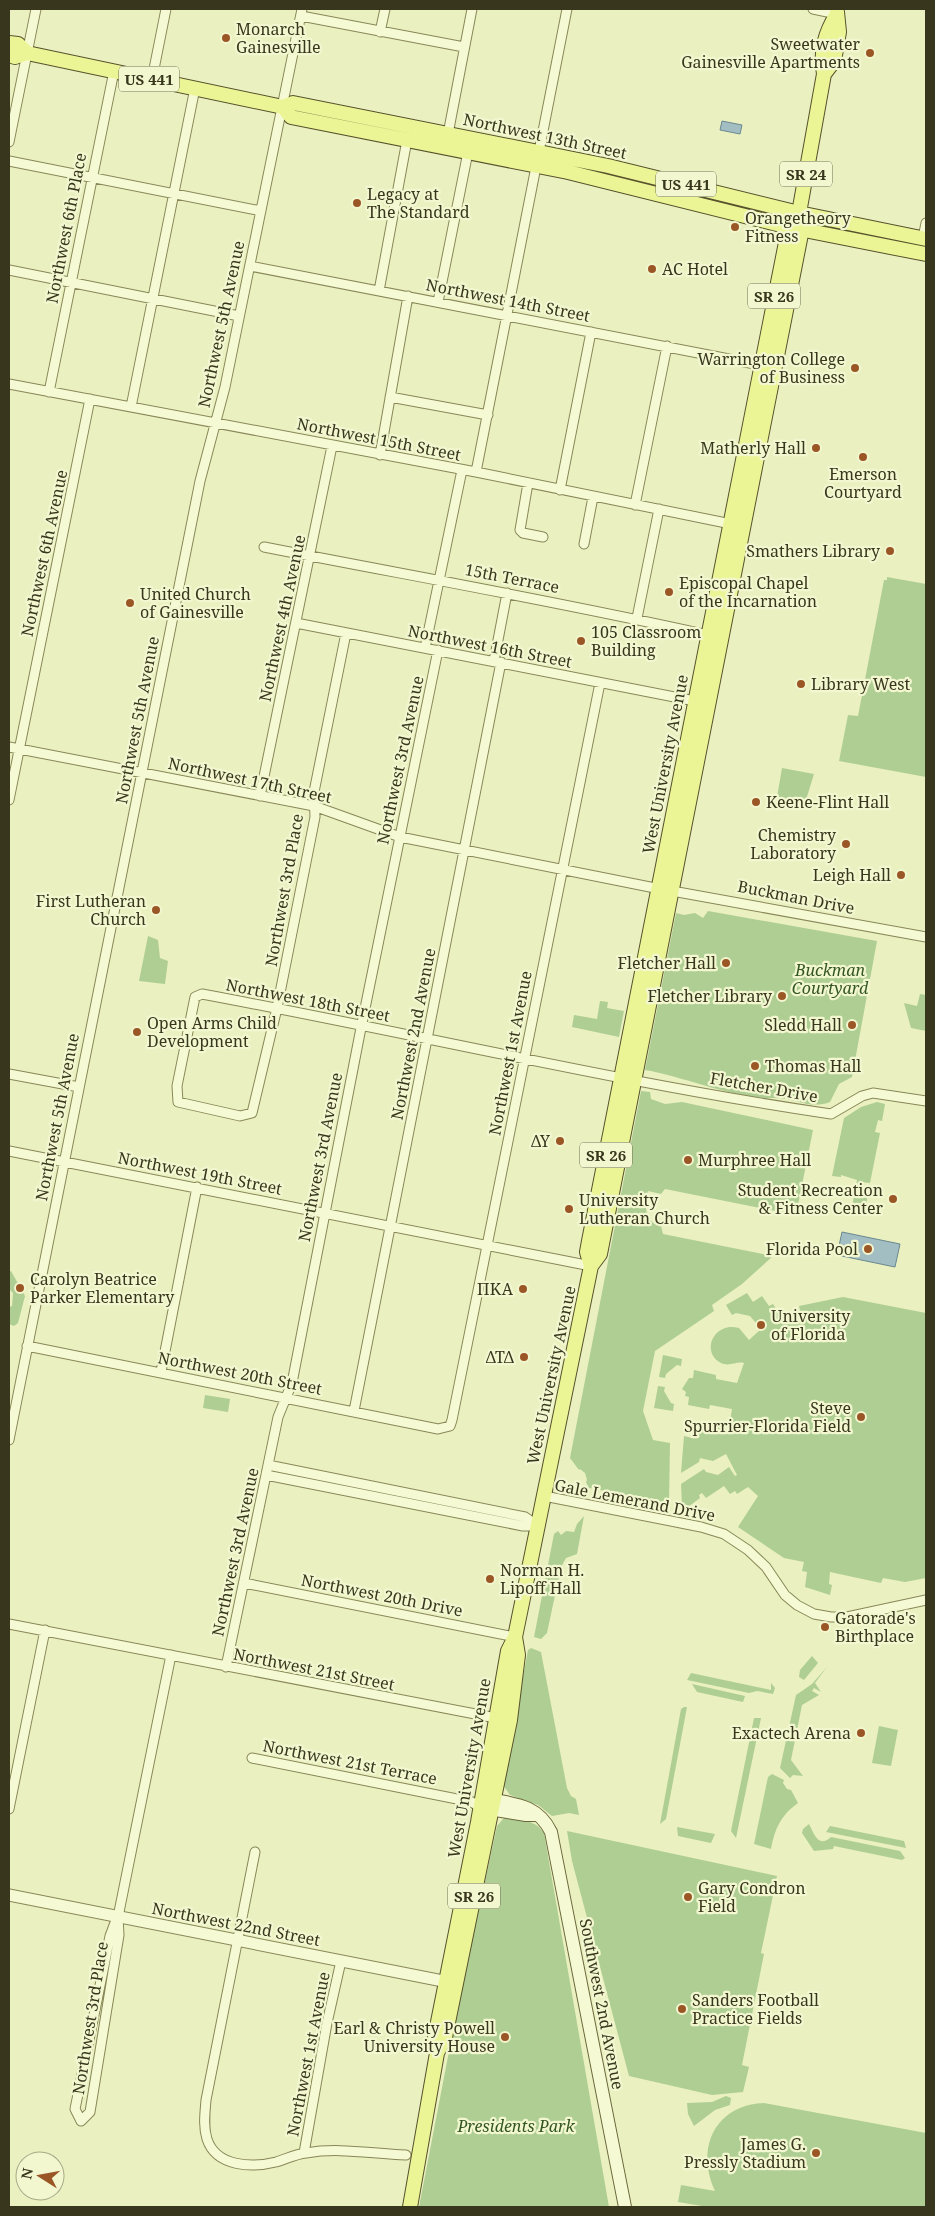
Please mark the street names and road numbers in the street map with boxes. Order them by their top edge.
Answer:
road number: US 441 [119,66,179,92]
street label: Northwest 13th Street [461,108,629,164]
street label: Northwest 6th Place [41,151,91,305]
road number: SR 24 [780,162,832,186]
road number: US 441 [656,172,716,196]
street label: Northwest 5th Avenue [193,238,249,410]
street label: Northwest 14th Street [424,273,592,327]
road number: SR 26 [748,284,800,308]
street label: Northwest 15th Street [295,412,463,466]
street label: Northwest 6th Avenue [16,467,72,639]
street label: Northwest 4th Avenue [254,532,310,704]
street label: 15th Terrace [463,558,561,598]
street label: Northwest 16th Street [406,619,574,673]
street label: Northwest 5th Avenue [110,634,164,806]
street label: West University Avenue [637,673,693,855]
street label: Northwest 3rd Avenue [371,674,429,846]
street label: Northwest 17th Street [166,752,334,808]
street label: Northwest 3rd Place [260,812,308,968]
street label: Buckman Drive [736,875,856,919]
street label: Northwest 2nd Avenue [386,946,440,1122]
street label: Northwest 1st Avenue [483,969,537,1137]
street label: Northwest 18th Street [224,973,392,1027]
street label: Northwest 5th Avenue [30,1031,84,1203]
street label: Fletcher Drive [708,1067,820,1107]
street label: Northwest 3rd Avenue [293,1071,347,1243]
road number: SR 26 [580,1142,632,1168]
street label: Northwest 19th Street [116,1146,284,1200]
street label: West University Avenue [521,1284,581,1466]
street label: Northwest 20th Street [156,1346,324,1400]
street label: Northwest 3rd Avenue [206,1466,264,1638]
street label: Gale Lemerand Drive [553,1474,717,1526]
street label: Northwest 20th Drive [299,1569,465,1621]
street label: Northwest 21st Street [232,1643,397,1695]
street label: West University Avenue [442,1676,496,1860]
street label: Northwest 21st Terrace [261,1734,439,1790]
road number: SR 26 [448,1884,500,1908]
street label: Northwest 22nd Street [150,1897,322,1951]
street label: Southwest 2nd Avenue [575,1917,629,2091]
street label: Northwest 3rd Place [67,1940,113,2096]
street label: Northwest 1st Avenue [281,1970,335,2138]

